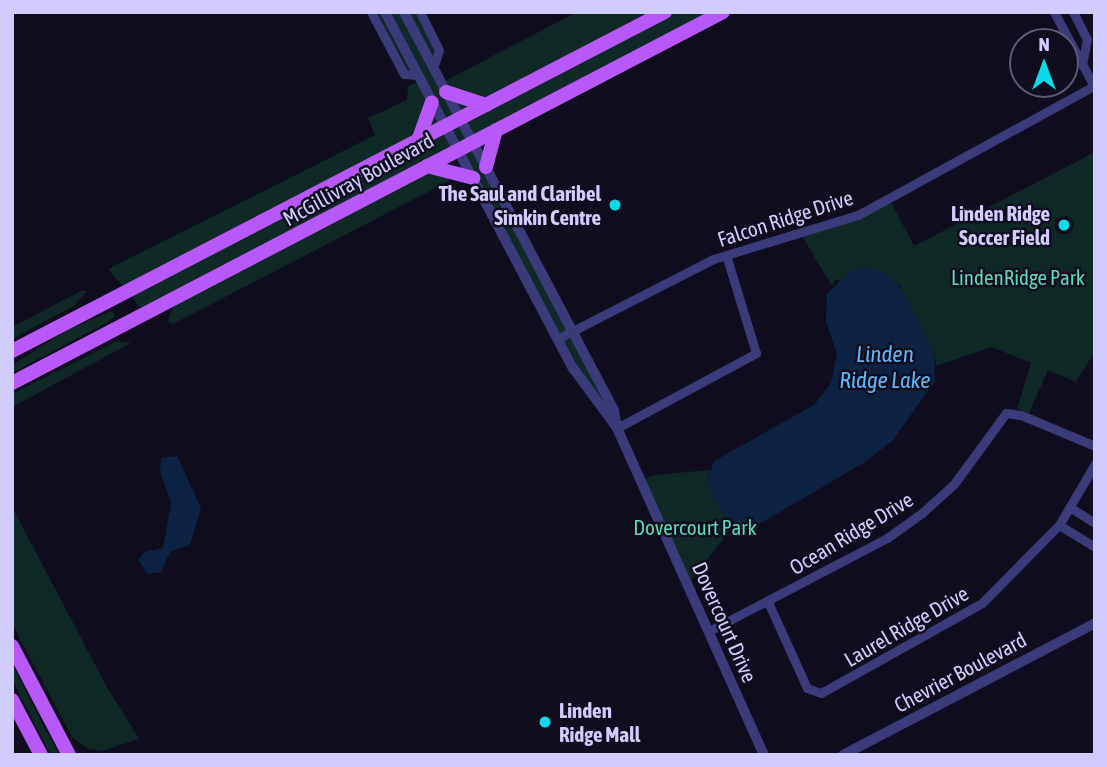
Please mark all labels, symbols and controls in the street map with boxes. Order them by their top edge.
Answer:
north arrow [1009,28,1079,98]
text: N [1038,33,1050,55]
street label: McGillivray Boulevard [278,127,438,231]
place label: The Saul and Claribel Simkin Centre [439,180,601,230]
street label: Falcon Ridge Drive [714,184,856,252]
marker: The Saul and Claribel Simkin Centre [607,197,623,213]
place label: Linden Ridge Soccer Field [951,200,1050,250]
marker: Linden Ridge Soccer Field [1056,217,1072,233]
park label: LindenRidge Park [951,264,1085,290]
water label: Linden Ridge Lake [839,340,931,394]
street label: Ocean Ridge Drive [785,486,917,580]
park label: Dovercourt Park [633,514,757,540]
street label: Dovercourt Drive [687,558,763,686]
street label: Laurel Ridge Drive [839,580,973,672]
street label: Chevrier Boulevard [890,627,1030,717]
place label: Linden Ridge Mall [559,697,640,747]
marker: Linden Ridge Mall [537,714,553,730]

